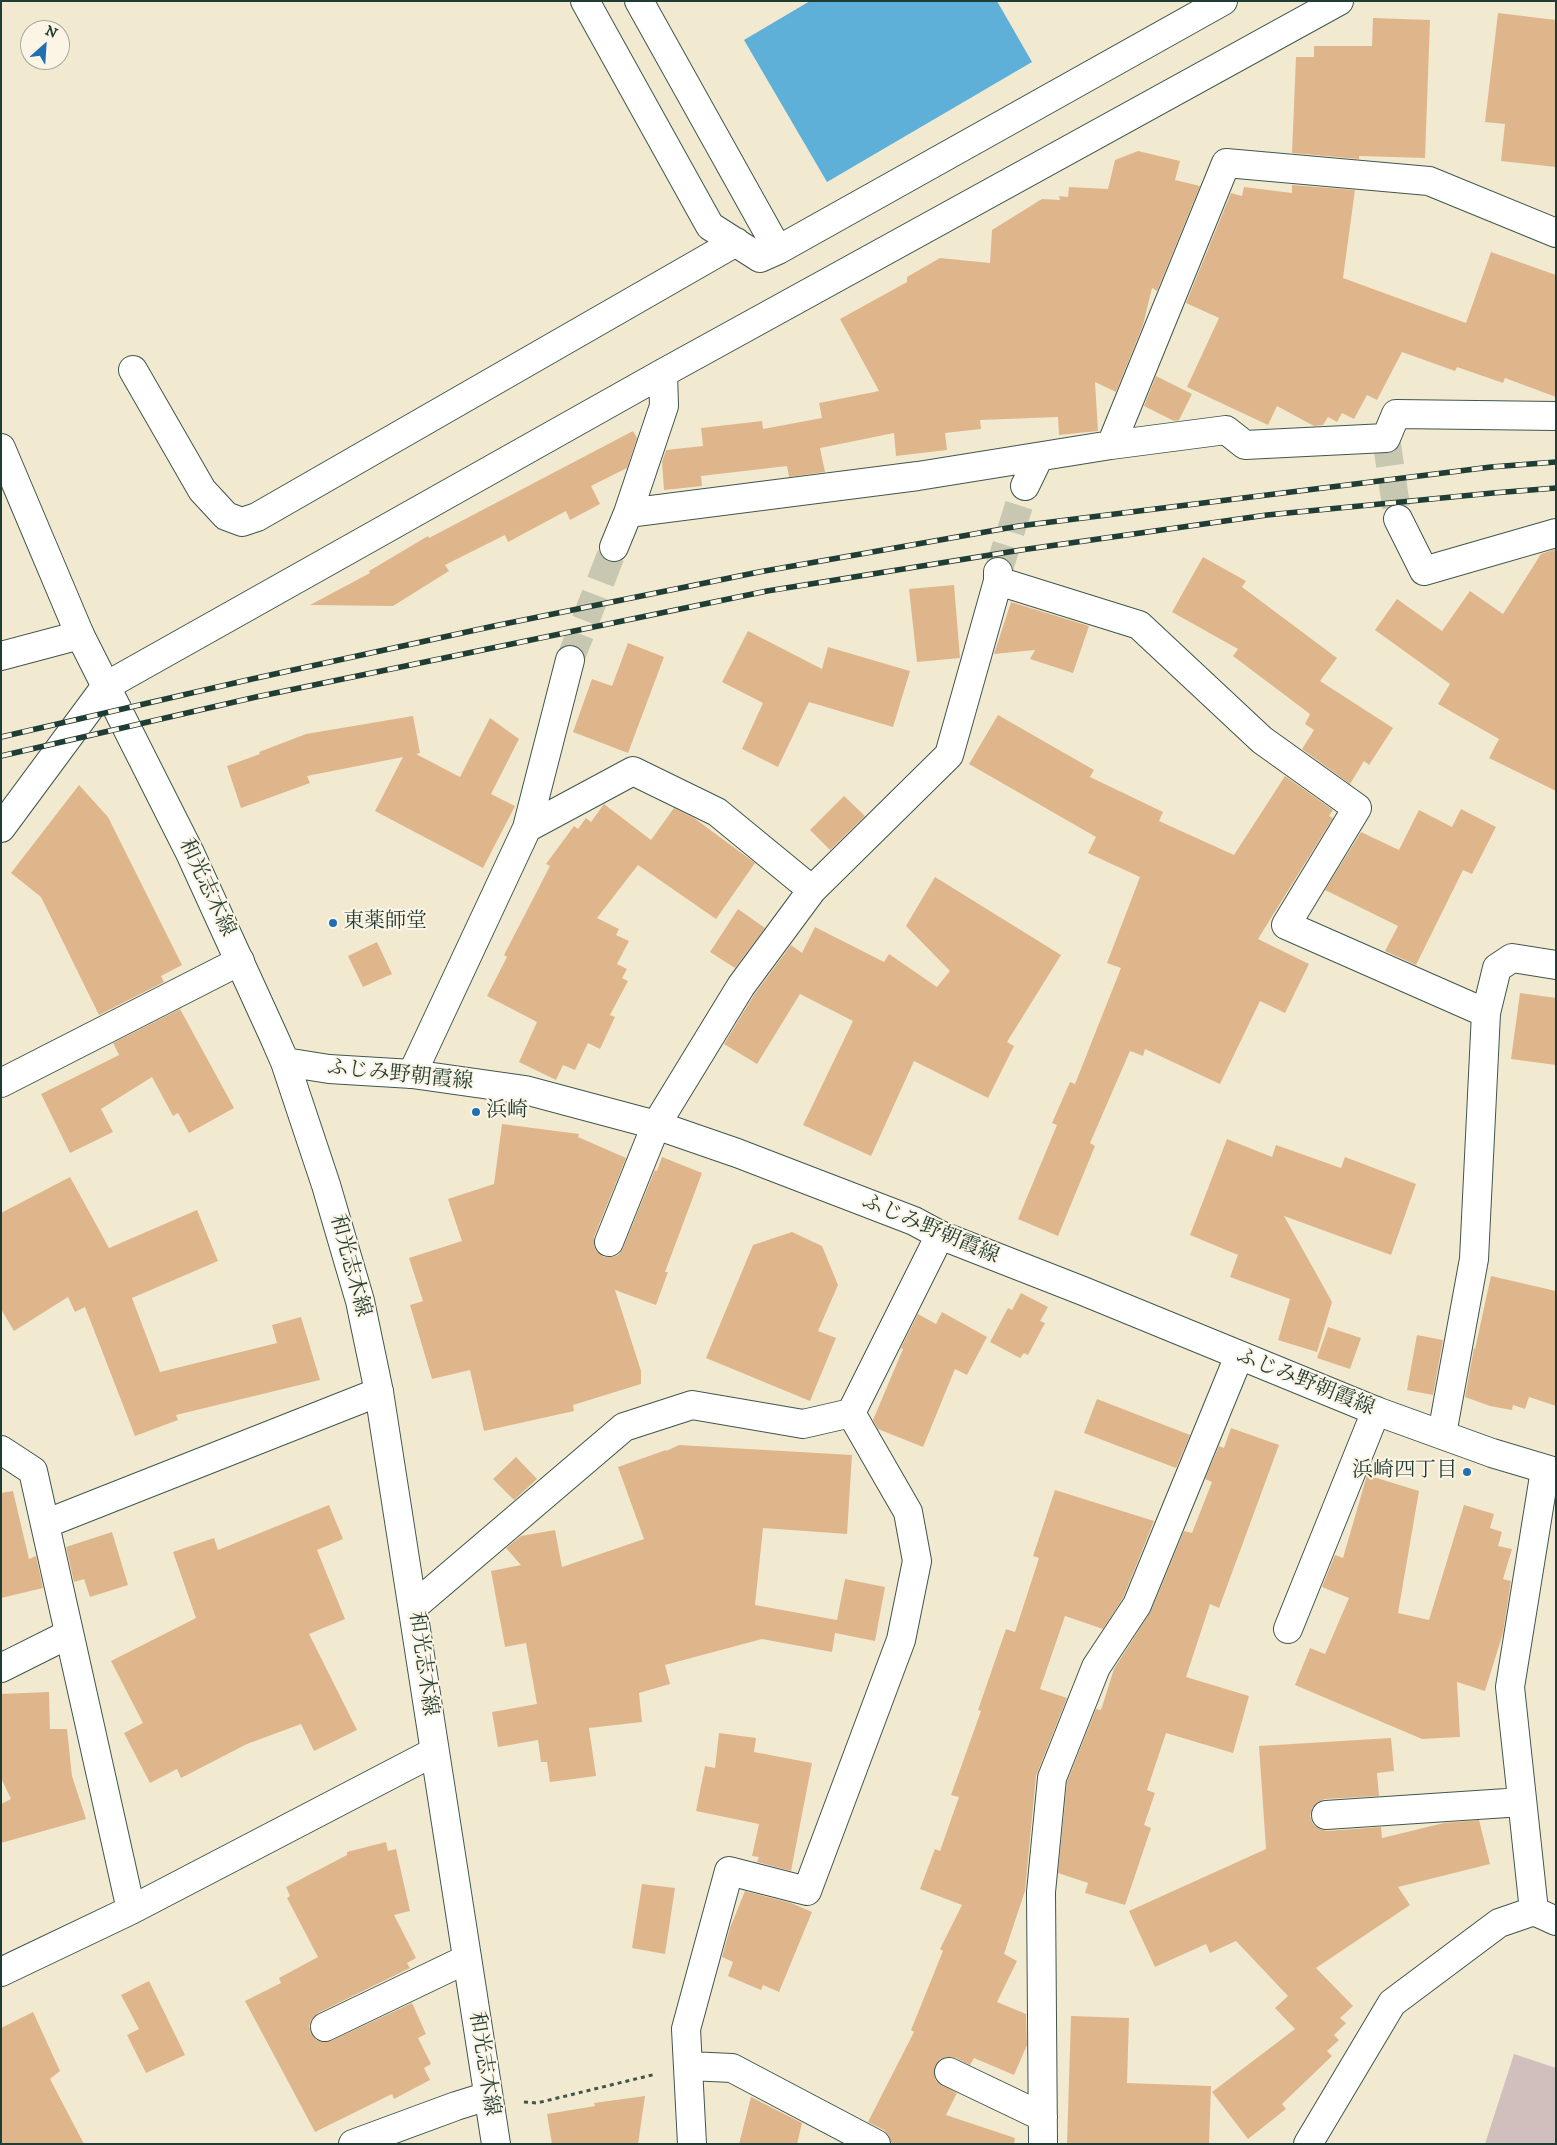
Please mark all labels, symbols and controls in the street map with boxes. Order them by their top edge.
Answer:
north arrow [20,20,70,70]
text: N [42,22,60,43]
street label: 和光志木線 [172,835,240,941]
place label: 東薬師堂 [343,910,427,936]
marker: 東薬師堂 [327,917,339,929]
street label: ふじみ野朝霞線 [326,1056,474,1096]
place label: 浜崎 [486,1099,528,1125]
marker: 浜崎 [470,1106,482,1118]
street label: ふじみ野朝霞線 [857,1190,1003,1270]
street label: 和光志木線 [323,1212,375,1320]
street label: ふじみ野朝霞線 [1232,1344,1378,1422]
place label: 浜崎四丁目 [1352,1459,1457,1485]
marker: 浜崎四丁目 [1461,1466,1473,1478]
street label: 和光志木線 [402,1610,442,1718]
street label: 和光志木線 [462,2010,504,2118]

